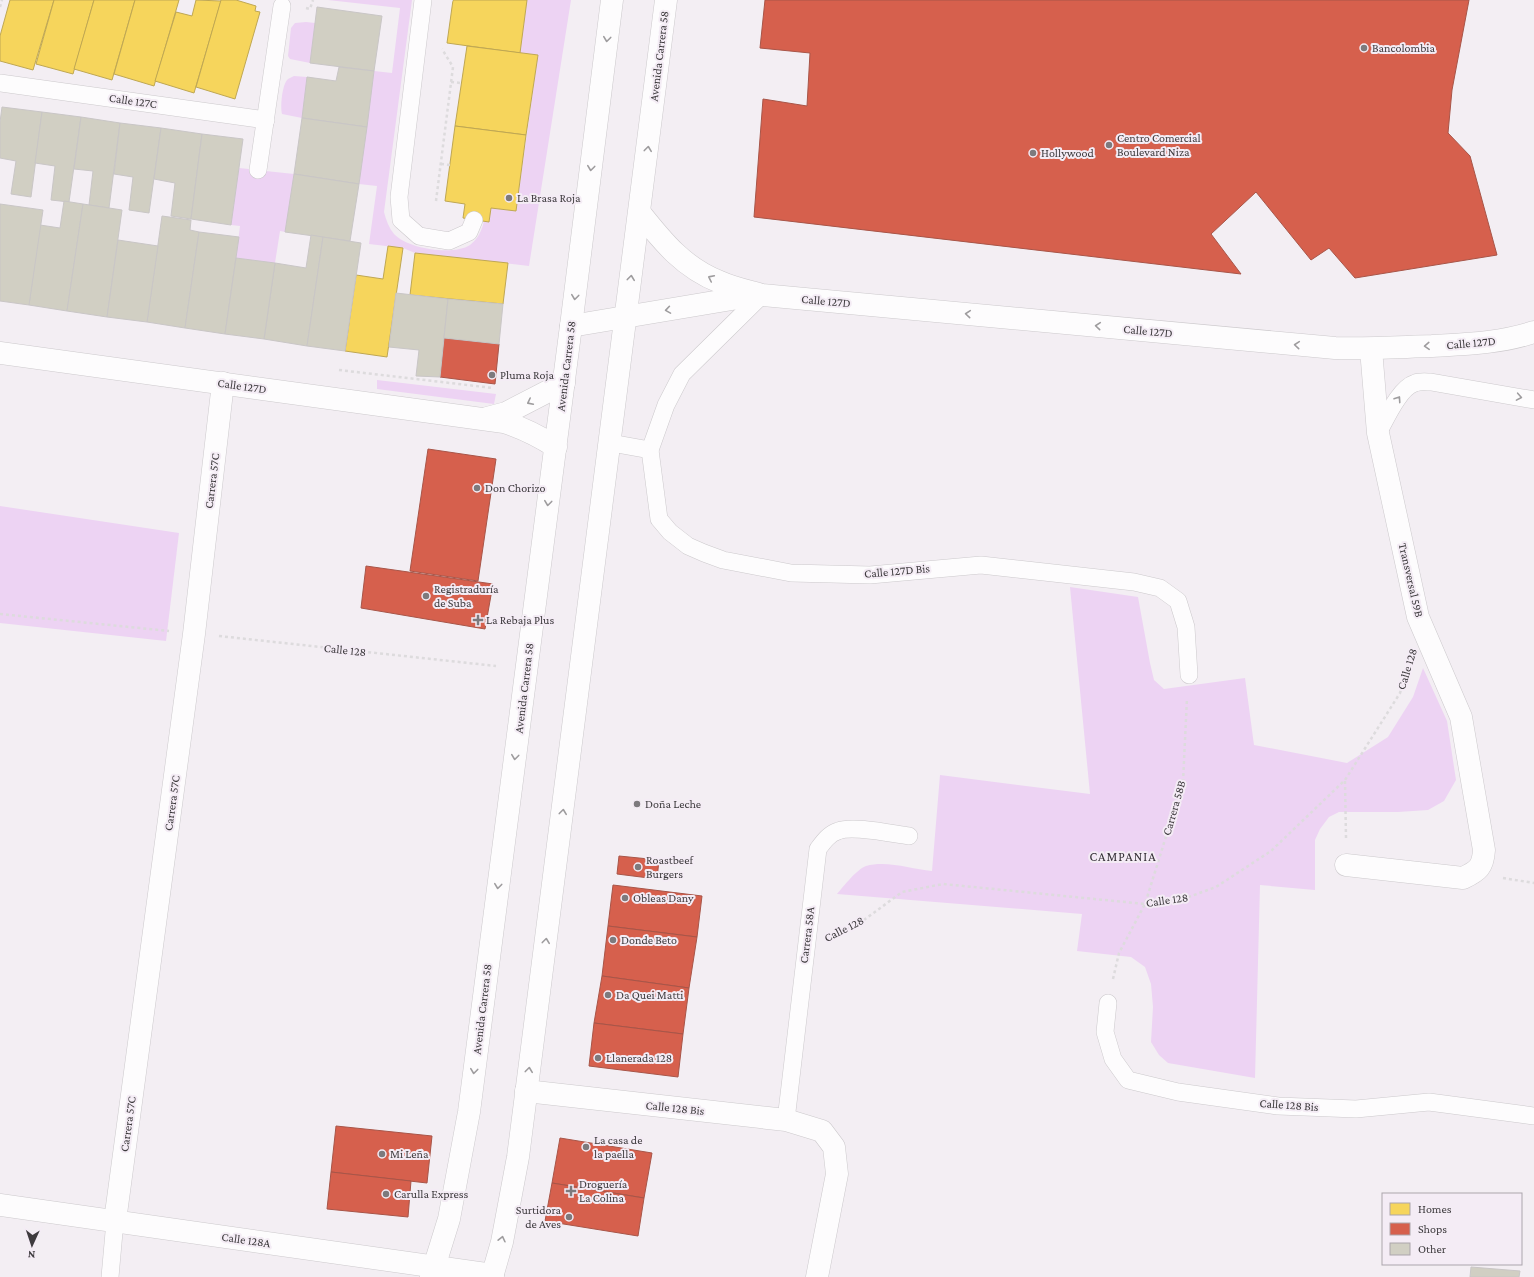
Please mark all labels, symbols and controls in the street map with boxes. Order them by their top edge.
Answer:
street label: Avenida Carrera 58 [647,10,671,102]
one-way arrow [603,36,612,42]
place label: Bancolombia [1372,41,1435,55]
marker: Bancolombia [1359,43,1369,53]
street label: Calle 127C [108,91,158,111]
place label: Centro Comercial Boulevard Niza [1117,131,1201,159]
marker: Centro Comercial Boulevard Niza [1104,140,1114,150]
one-way arrow [643,146,652,152]
place label: Hollywood [1041,146,1094,160]
marker: Hollywood [1028,148,1038,158]
one-way arrow [587,165,596,171]
place label: La Brasa Roja [517,191,581,205]
marker: La Brasa Roja [504,193,514,203]
one-way arrow [627,275,636,281]
one-way arrow [708,275,716,283]
street label: Calle 127D [801,292,851,310]
one-way arrow [571,294,580,300]
one-way arrow [665,305,671,314]
one-way arrow [965,310,971,319]
street label: Avenida Carrera 58 [554,320,578,412]
one-way arrow [1095,322,1101,331]
street label: Calle 127D [1123,322,1173,340]
street label: Calle 127D [1446,334,1496,352]
one-way arrow [1294,341,1300,350]
one-way arrow [1423,342,1429,350]
place label: Pluma Roja [500,368,554,382]
marker: Pluma Roja [487,370,497,380]
street label: Calle 127D [217,376,267,396]
one-way arrow [1516,393,1522,401]
one-way arrow [526,397,534,404]
one-way arrow [1393,397,1400,404]
street label: Carrera 57C [202,453,222,509]
place label: Don Chorizo [485,481,546,495]
marker: Don Chorizo [472,483,482,493]
one-way arrow [544,500,553,506]
street label: Transversal 59B [1396,541,1426,619]
street label: Calle 127D Bis [863,561,931,581]
place label: Registraduría de Suba [434,582,499,610]
marker: Registraduría de Suba [421,591,431,601]
place label: La Rebaja Plus [486,613,554,627]
marker: La Rebaja Plus [473,615,483,625]
street label: Calle 128 [323,641,367,659]
street label: Avenida Carrera 58 [512,642,536,734]
street label: Calle 128 [1394,647,1420,691]
one-way arrow [511,754,520,760]
street label: Carrera 57C [161,774,183,832]
street label: Carrera 58B [1159,778,1189,837]
place label: Doña Leche [645,797,701,811]
marker: Doña Leche [632,799,642,809]
one-way arrow [558,809,567,815]
district label: CAMPANIA [1089,849,1157,864]
place label: Roastbeef Burgers [646,853,694,881]
marker: Roastbeef Burgers [633,862,643,872]
one-way arrow [494,883,503,889]
street label: Calle 128 [1145,890,1189,910]
place label: Obleas Dany [633,891,694,905]
marker: Obleas Dany [620,893,630,903]
street label: Carrera 58A [797,906,817,964]
street label: Calle 128 [822,913,866,945]
place label: Donde Beto [621,933,677,947]
marker: Donde Beto [608,935,618,945]
one-way arrow [541,938,550,944]
street label: Avenida Carrera 58 [470,963,494,1055]
place label: Da Quei Matti [616,988,683,1002]
marker: Da Quei Matti [603,990,613,1000]
place label: Llanerada 128 [606,1051,672,1065]
marker: Llanerada 128 [593,1053,603,1063]
one-way arrow [470,1067,479,1074]
one-way arrow [524,1067,533,1073]
street label: Carrera 57C [117,1095,139,1153]
street label: Calle 128 Bis [1259,1096,1319,1114]
street label: Calle 128 Bis [645,1098,705,1118]
place label: La casa de la paella [594,1133,642,1161]
marker: La casa de la paella [581,1142,591,1152]
place label: Mi Leña [390,1147,429,1161]
marker: Mi Leña [377,1149,387,1159]
place label: Droguería La Colina [579,1177,628,1205]
marker: Droguería La Colina [566,1186,576,1196]
place label: Carulla Express [394,1187,469,1201]
marker: Carulla Express [381,1189,391,1199]
legend [1382,1193,1522,1265]
text: Homes [1418,1202,1452,1216]
place label: Surtidora de Aves [516,1203,561,1231]
marker: Surtidora de Aves [564,1212,574,1222]
text: Shops [1418,1222,1447,1236]
north arrow [12,1225,52,1265]
street label: Calle 128A [221,1230,272,1250]
one-way arrow [498,1236,506,1243]
text: Other [1418,1242,1447,1256]
text: N [27,1249,36,1261]

